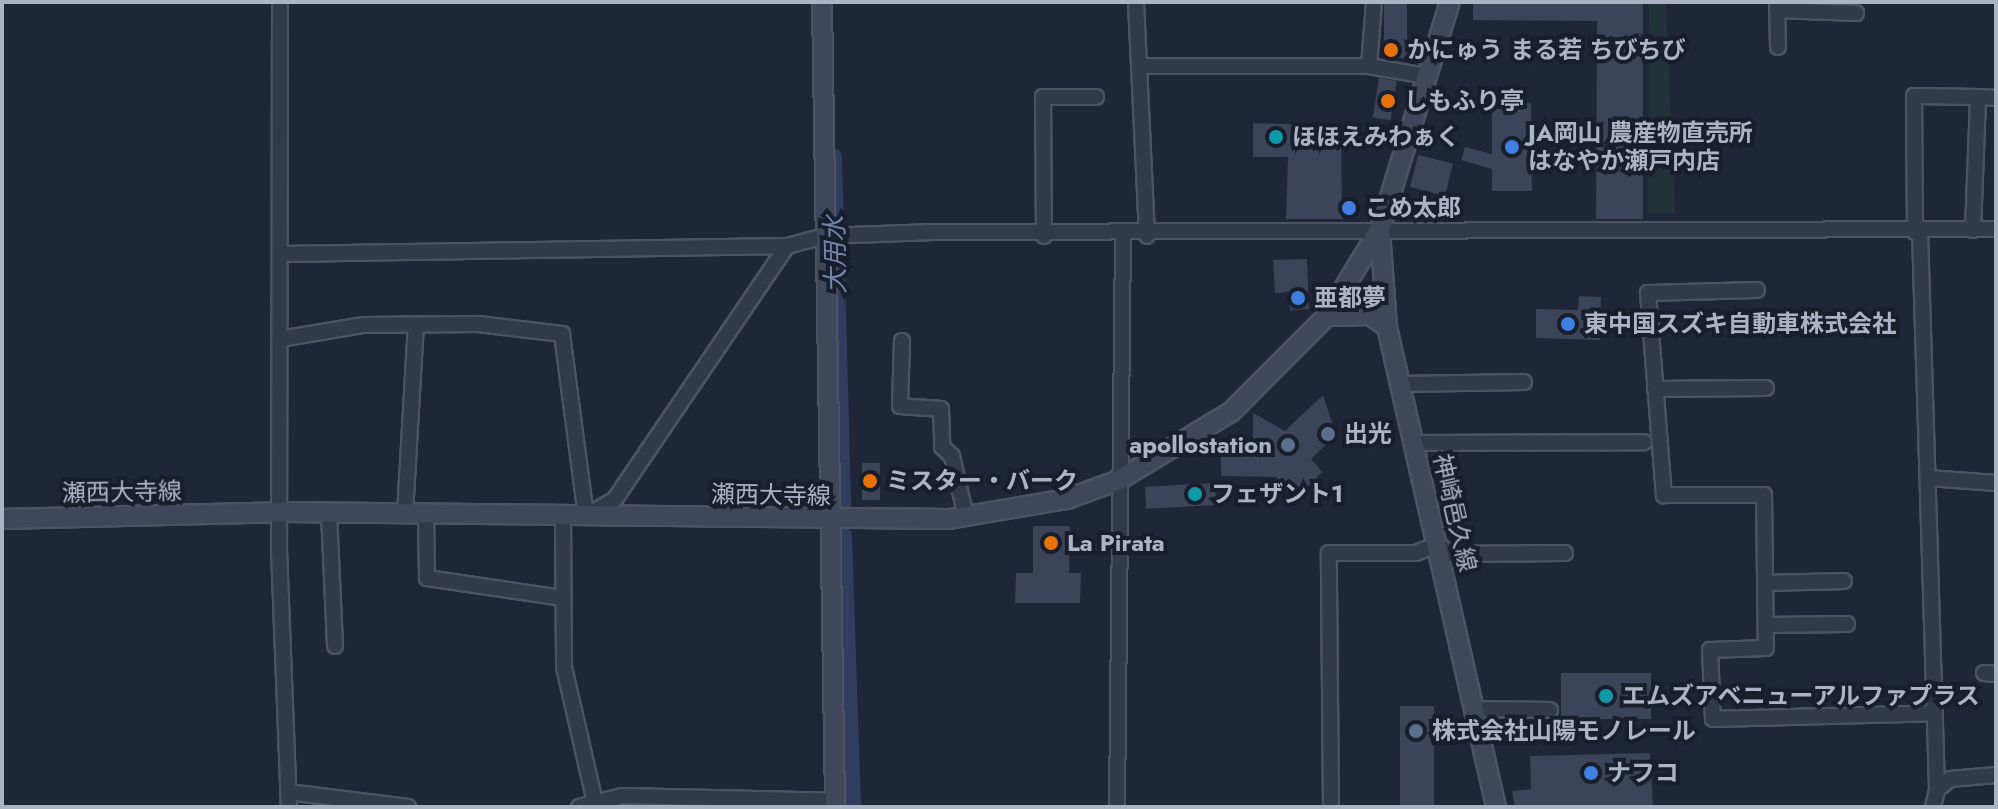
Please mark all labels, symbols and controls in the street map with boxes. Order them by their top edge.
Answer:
place label: かにゅう まる若 ちびちび [1407,36,1685,64]
marker: かにゅう まる若 ちびちび [1382,41,1400,59]
place label: しもふり亭 [1404,87,1524,115]
marker: しもふり亭 [1379,92,1397,110]
place label: JA岡山 農産物直売所 はなやか瀬戸内店 [1528,119,1753,175]
place label: ほほえみわぁく [1292,123,1460,151]
marker: ほほえみわぁく [1267,128,1285,146]
marker: JA岡山 農産物直売所 はなやか瀬戸内店 [1503,138,1521,156]
place label: こめ太郎 [1365,194,1461,222]
marker: こめ太郎 [1340,199,1358,217]
water label: 大用水 [820,216,852,294]
place label: 亜都夢 [1314,284,1386,312]
marker: 亜都夢 [1289,289,1307,307]
place label: 東中国スズキ自動車株式会社 [1584,310,1896,338]
marker: 東中国スズキ自動車株式会社 [1559,315,1577,333]
place label: 出光 [1344,420,1392,448]
marker: 出光 [1319,425,1337,443]
place label: apollostation [1129,431,1272,459]
marker: apollostation [1279,436,1297,454]
street label: 神崎邑久線 [1427,451,1483,575]
place label: ミスター・バーク [886,467,1078,495]
marker: ミスター・バーク [861,472,879,490]
street label: 瀬西大寺線 [62,477,182,507]
street label: 瀬西大寺線 [711,480,831,510]
place label: フェザント1 [1211,480,1343,508]
marker: フェザント1 [1186,485,1204,503]
place label: La Pirata [1067,529,1165,557]
marker: La Pirata [1042,534,1060,552]
place label: エムズアベニューアルファプラス [1622,682,1982,710]
marker: エムズアベニューアルファプラス [1597,687,1615,705]
place label: 株式会社山陽モノレール [1432,717,1696,745]
marker: 株式会社山陽モノレール [1407,722,1425,740]
place label: ナフコ [1607,759,1679,787]
marker: ナフコ [1582,764,1600,782]

